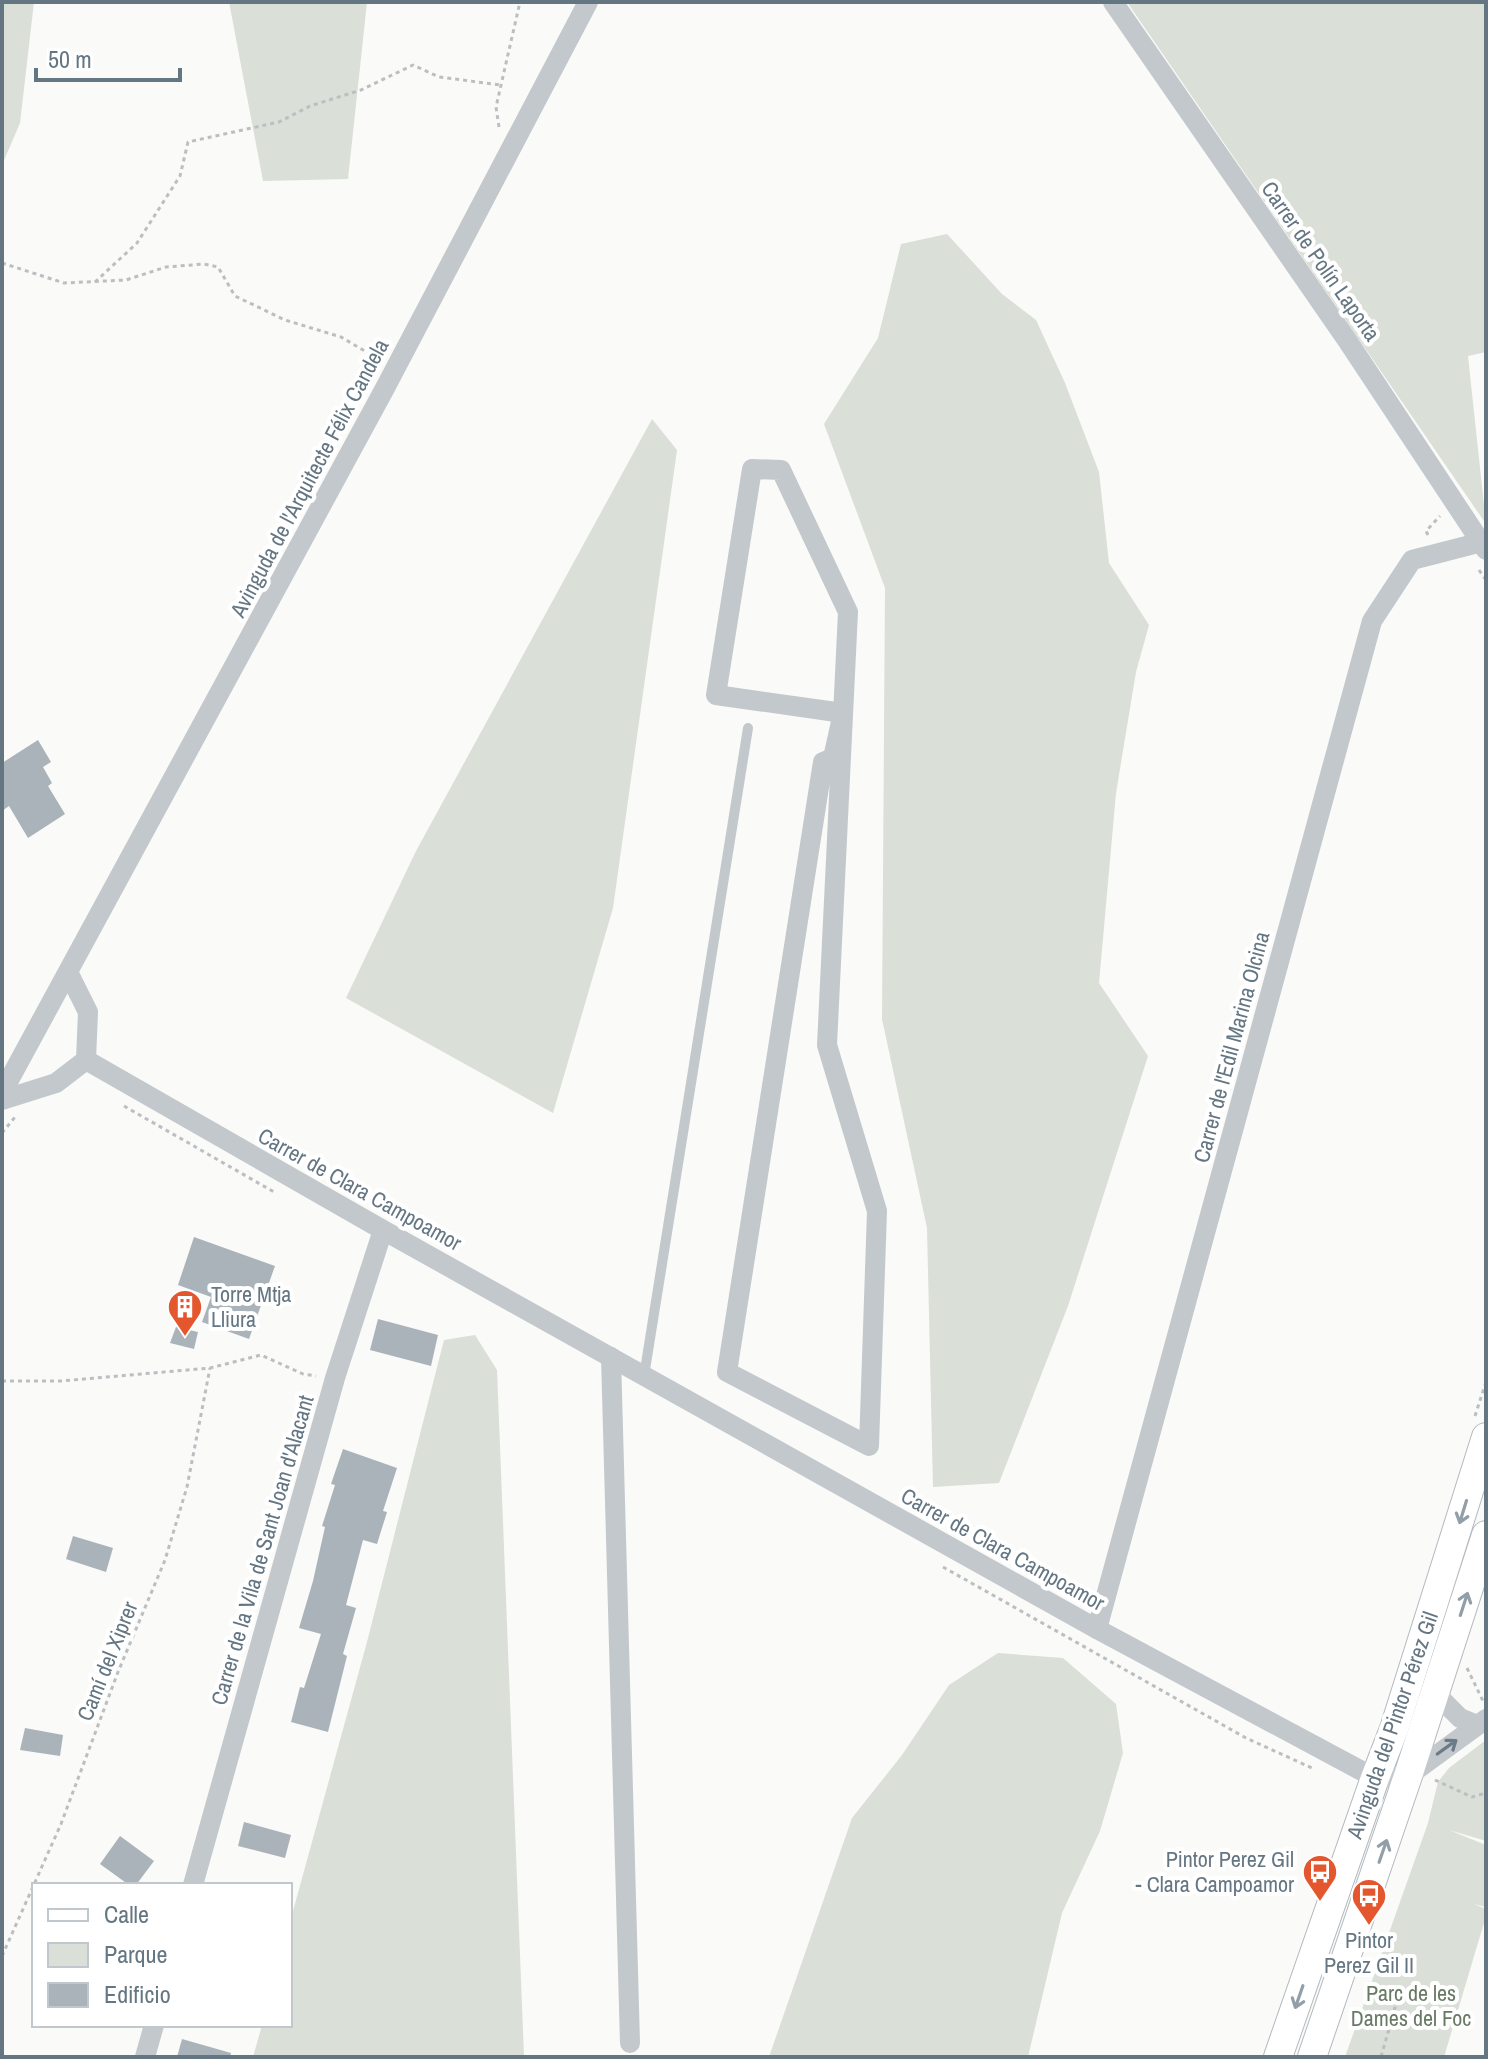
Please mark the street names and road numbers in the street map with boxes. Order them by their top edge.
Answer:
street label: Carrer de Polín Laporta [1255,175,1387,347]
street label: Avinguda de l'Arquitecte Félix Candela [222,334,395,623]
street label: Carrer de l'Edil Marina Olcina [1186,928,1276,1166]
street label: Carrer de Clara Campoamor [253,1120,467,1258]
street label: Carrer de la Vila de Sant Joan d'Alacant [203,1392,321,1708]
street label: Carrer de Clara Campoamor [896,1480,1110,1618]
street label: Camí del Xiprer [69,1597,145,1725]
street label: Avinguda del Pintor Pérez Gil [1339,1607,1445,1844]

